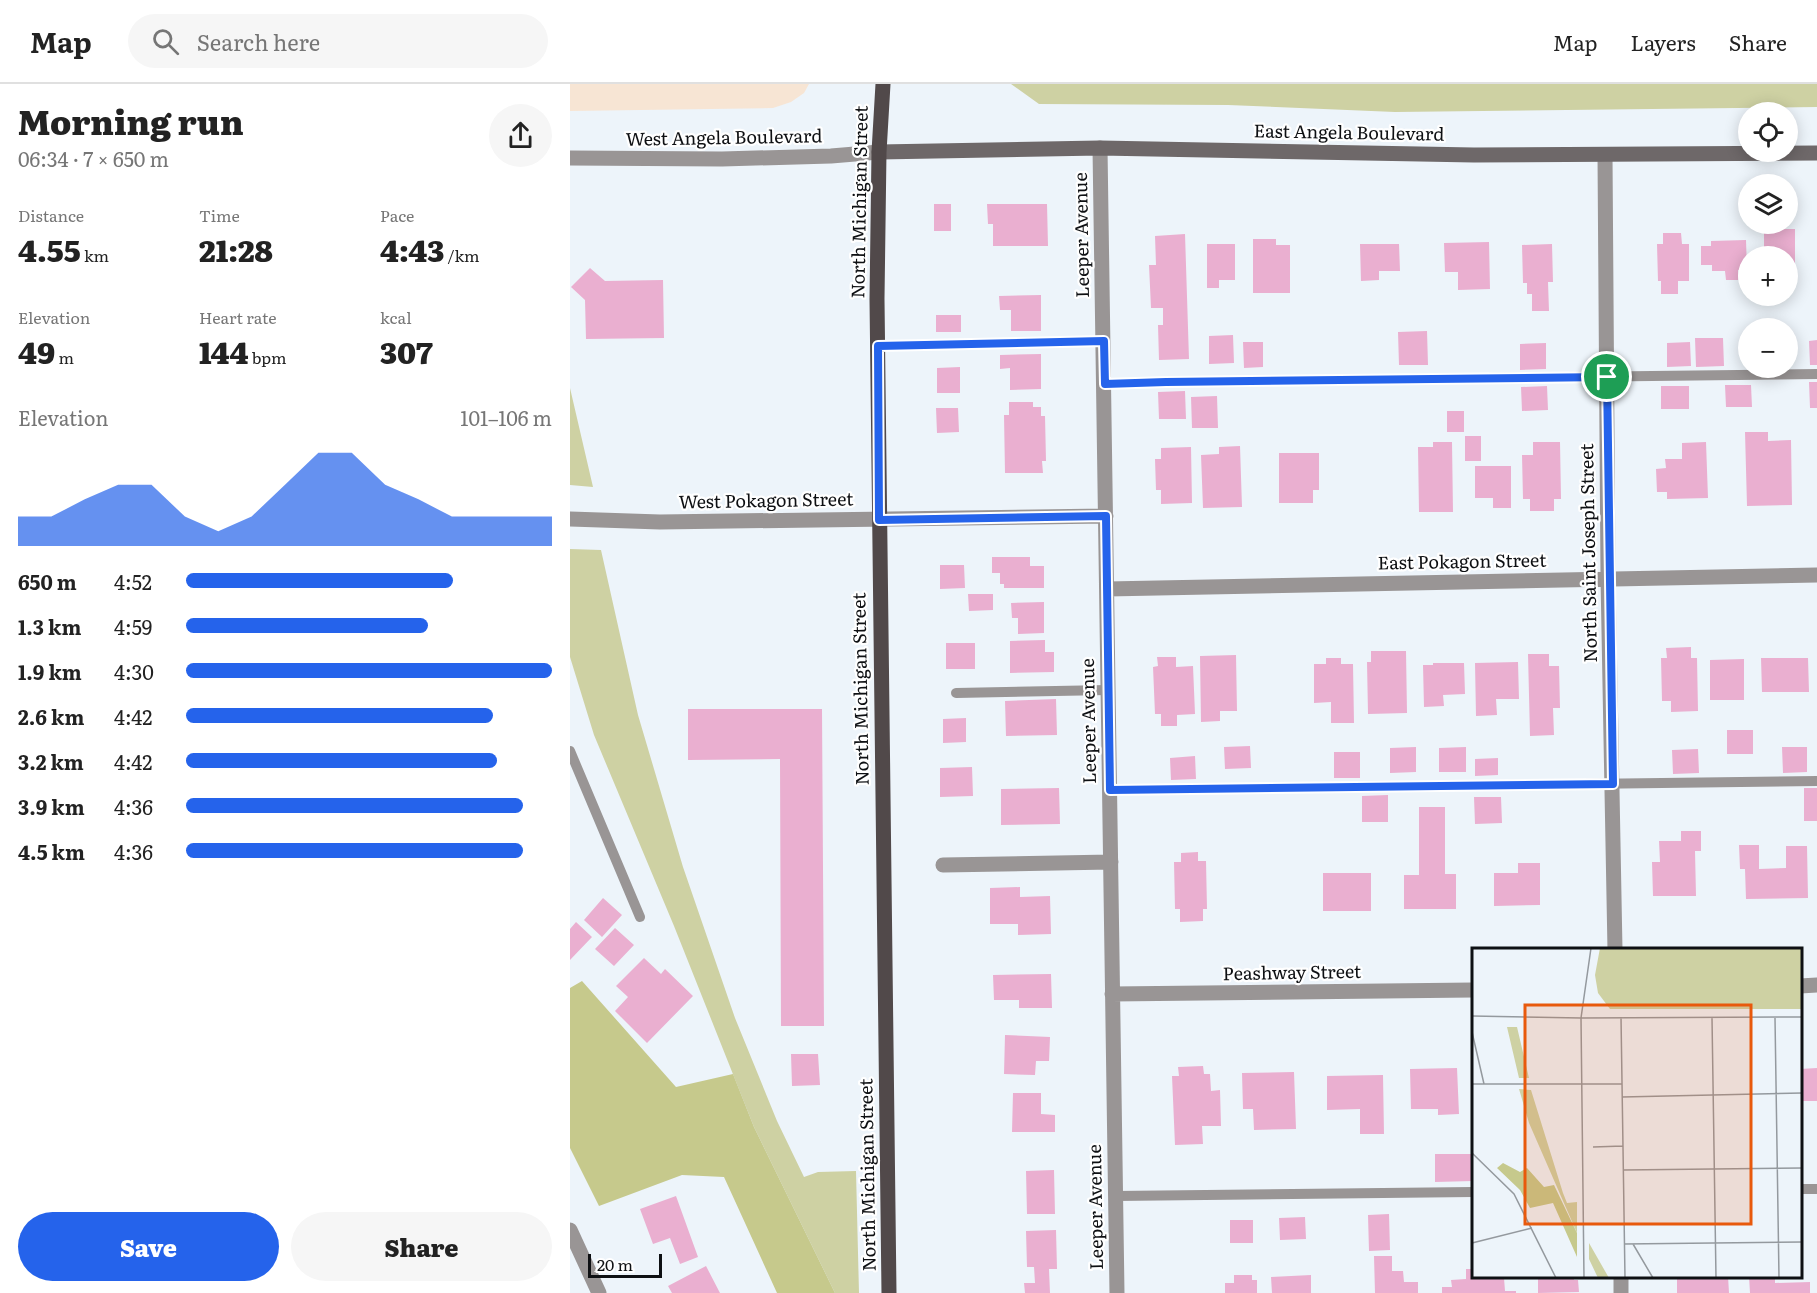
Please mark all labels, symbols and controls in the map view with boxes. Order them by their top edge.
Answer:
search box [128,14,548,68]
text: Map [30,20,92,62]
icon: search [149,25,182,58]
text: Search here [197,25,320,58]
text: Map [1553,26,1598,57]
text: Layers [1631,26,1696,57]
text: Share [1729,26,1787,57]
text: Morning run [18,96,244,145]
map controls [1738,102,1798,378]
button: locate [1738,102,1798,162]
button: share [489,104,552,167]
street label: North Michigan Street [843,105,874,299]
street label: East Angela Boulevard [1253,116,1445,147]
street label: West Angela Boulevard [625,121,823,152]
text: 06:34 · 7 × 650 m [18,143,169,173]
street label: Leeper Avenue [1066,172,1095,298]
button: layers [1738,174,1798,234]
text: Distance [18,203,84,227]
text: Time [199,203,240,227]
text: Pace [380,203,414,227]
text: 4.55 [18,227,81,271]
text: 21:28 [199,227,273,271]
text: 4:43 [380,227,444,271]
text: km [81,243,109,267]
text: /km [444,243,480,267]
button: + [1738,246,1798,306]
text: Elevation [18,305,90,329]
text: Heart rate [199,305,277,329]
text: kcal [380,305,412,329]
button: − [1738,318,1798,378]
text: 49 [18,329,55,373]
text: 144 [199,329,248,373]
text: 307 [380,329,433,373]
text: m [55,345,74,369]
text: bpm [248,345,286,369]
pin [1581,351,1632,402]
icon: arrive [1590,360,1623,393]
text: Elevation [18,402,108,432]
text: 101–106 m [460,402,552,432]
street label: North Saint Joseph Street [1572,443,1603,663]
street label: West Pokagon Street [678,484,854,515]
street label: East Pokagon Street [1377,546,1547,575]
text: 650 m [18,566,77,596]
text: 4:52 [114,566,152,596]
street label: North Michigan Street [844,592,875,786]
text: 1.3 km [18,611,81,641]
text: 4:59 [114,611,152,641]
text: 1.9 km [18,656,82,686]
text: 4:30 [114,656,154,686]
street label: Leeper Avenue [1073,658,1102,784]
text: 2.6 km [18,701,84,731]
text: 4:42 [114,701,152,731]
text: 3.2 km [18,746,84,776]
text: 4:42 [114,746,152,776]
text: 3.9 km [18,791,85,821]
text: 4:36 [114,791,153,821]
text: 4.5 km [18,836,85,866]
text: 4:36 [114,836,153,866]
inset map [1472,948,1802,1278]
street label: Peashway Street [1222,957,1362,986]
street label: North Michigan Street [851,1078,882,1272]
street label: Leeper Avenue [1080,1144,1109,1270]
button: Save [18,1212,279,1281]
button: Share [291,1212,552,1281]
scale bar [588,1251,662,1278]
text: 20 m [597,1252,633,1276]

